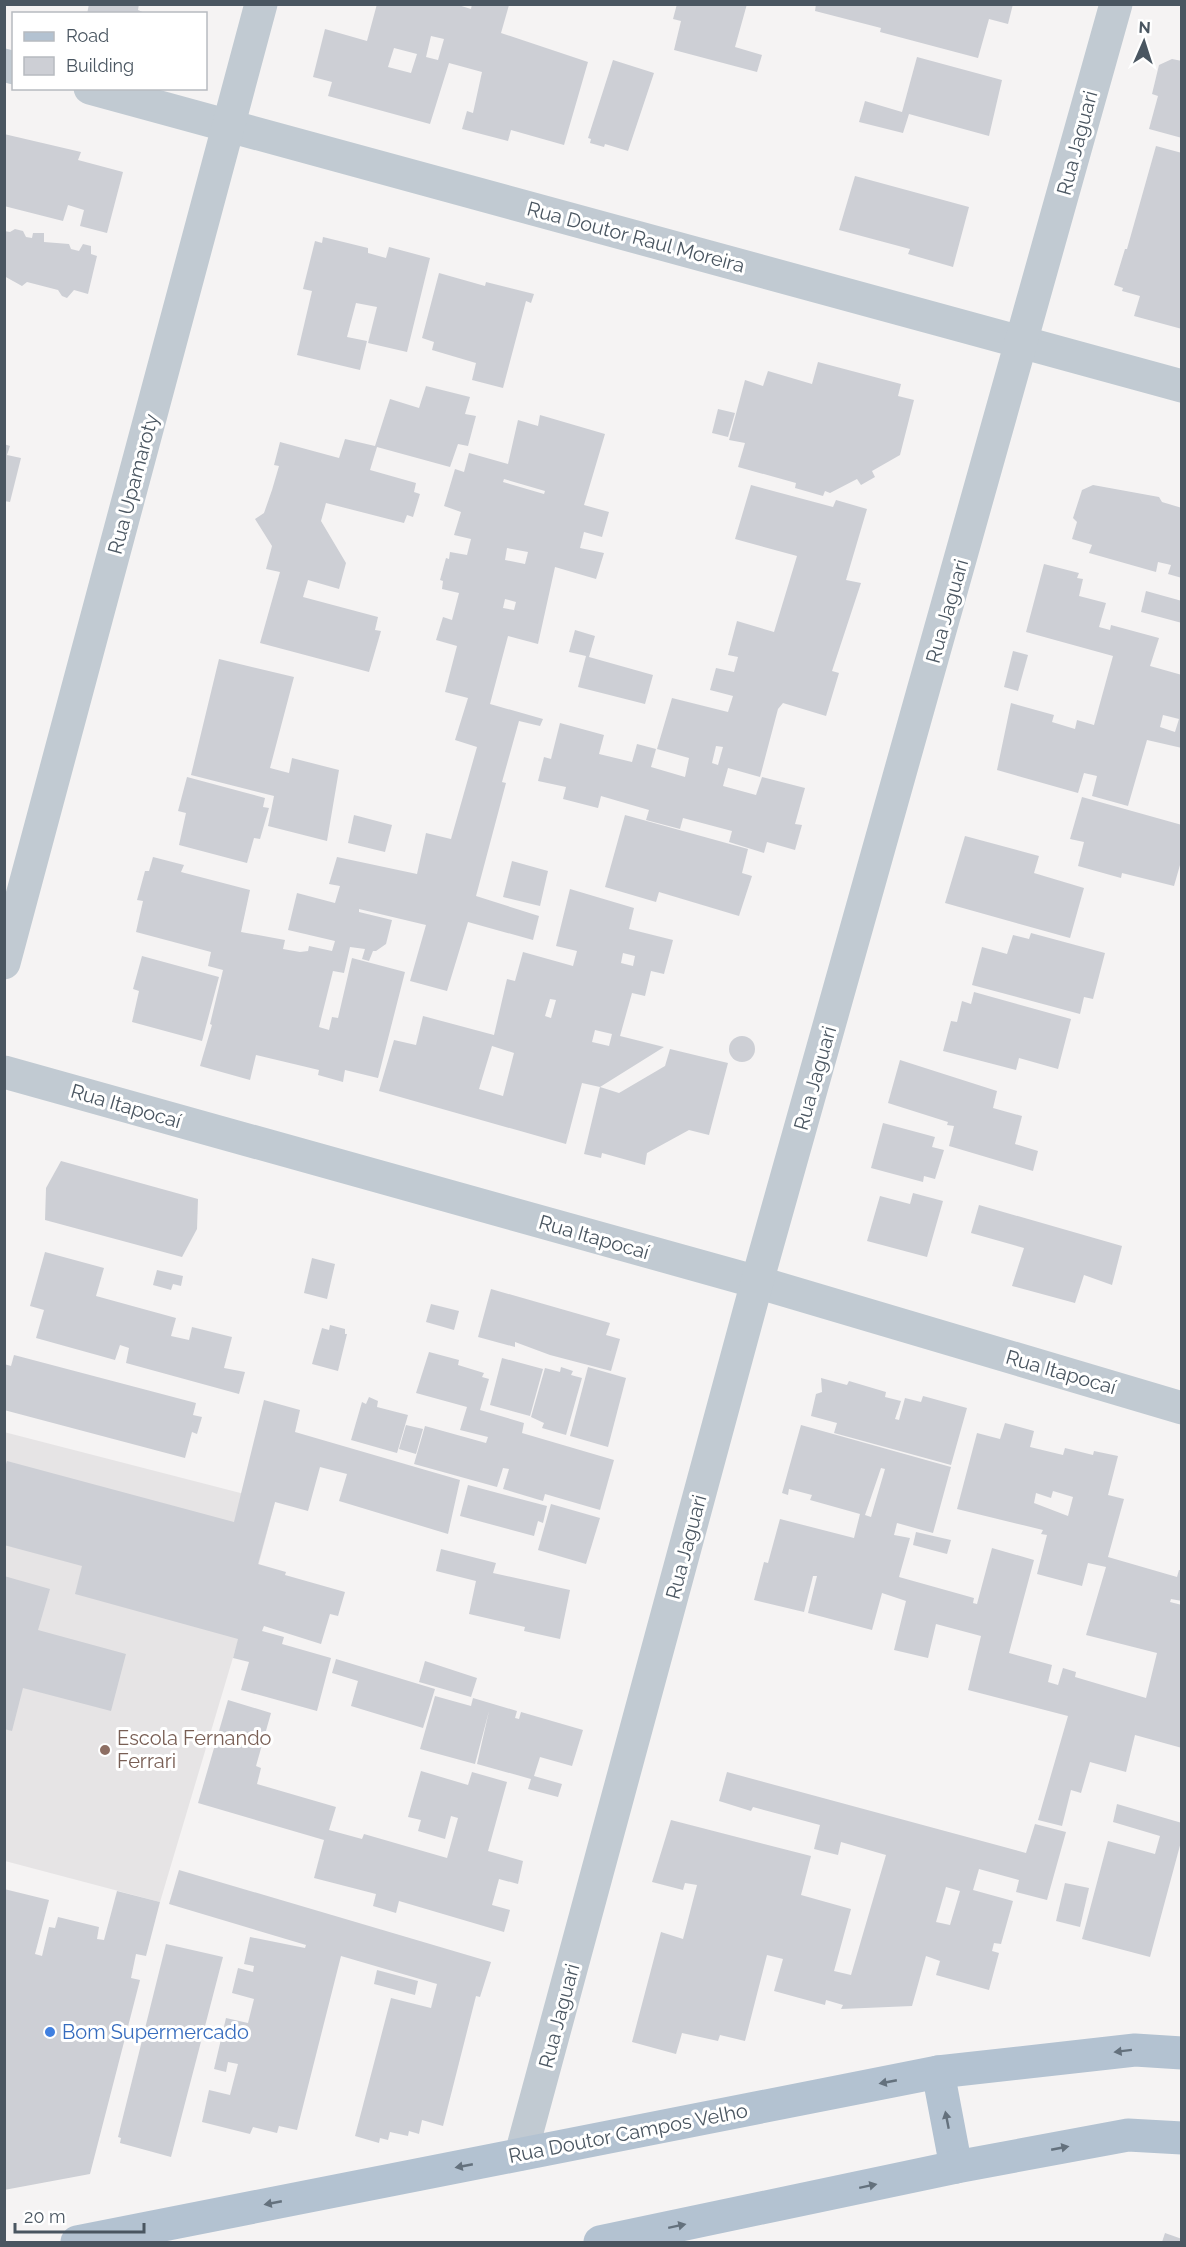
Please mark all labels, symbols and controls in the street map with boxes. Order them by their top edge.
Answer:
legend [12,12,207,90]
north arrow [1114,12,1174,72]
text: N [1138,18,1151,37]
text: Road [66,25,109,46]
text: Building [66,55,134,76]
street label: Rua Jaguari [1052,88,1102,198]
street label: Rua Doutor Raul Moreira [524,196,748,278]
street label: Rua Upamaroty [103,411,163,557]
street label: Rua Jaguari [921,556,973,666]
street label: Rua Jaguari [789,1023,841,1133]
street label: Rua Itapocaí [68,1079,185,1133]
street label: Rua Itapocaí [536,1210,653,1264]
street label: Rua Itapocaí [1003,1345,1120,1399]
street label: Rua Jaguari [661,1492,711,1602]
place label: Escola Fernando Ferrari [117,1726,272,1773]
marker: Escola Fernando Ferrari [98,1743,112,1757]
street label: Rua Jaguari [534,1961,584,2071]
place label: Bom Supermercado [62,2020,249,2044]
marker: Bom Supermercado [43,2025,57,2039]
one-way arrow [1114,2046,1133,2056]
one-way arrow [879,2078,898,2087]
street label: Rua Doutor Campos Velho [506,2098,750,2168]
one-way arrow [942,2110,951,2129]
one-way arrow [1050,2143,1069,2152]
one-way arrow [454,2162,473,2171]
one-way arrow [859,2181,878,2190]
scale bar [15,2196,144,2234]
one-way arrow [263,2199,282,2208]
text: 20 m [24,2206,66,2227]
one-way arrow [668,2221,687,2230]

